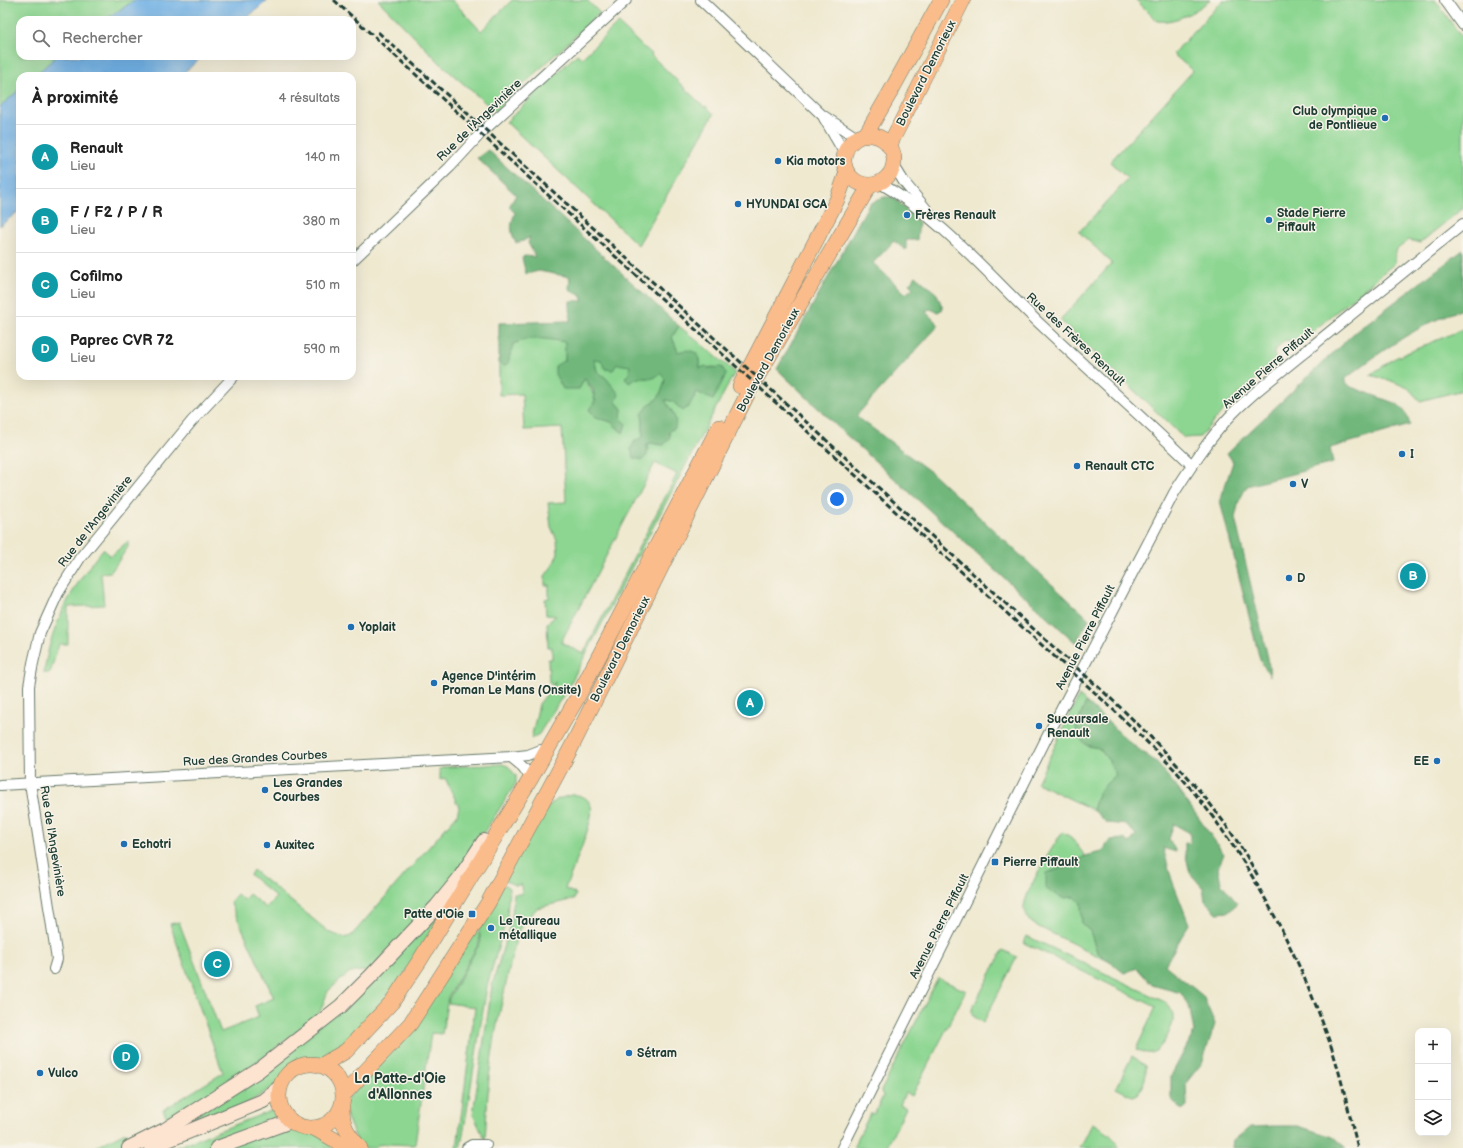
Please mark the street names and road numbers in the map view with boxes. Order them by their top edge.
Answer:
street label: Boulevard Demorieux [893,17,960,129]
street label: Rue de l'Angevinière [434,76,525,165]
street label: Rue des Frères Renault [1023,290,1128,389]
street label: Boulevard Demorieux [734,305,804,415]
street label: Avenue Pierre Piffault [1220,324,1317,412]
street label: Rue de l'Angevinière [55,473,136,570]
street label: Avenue Pierre Piffault [1052,582,1119,692]
street label: Boulevard Demorieux [587,593,654,705]
street label: Rue des Grandes Courbes [182,747,328,770]
street label: Rue de l'Angevinière [36,785,69,898]
street label: Avenue Pierre Piffault [906,871,973,981]

